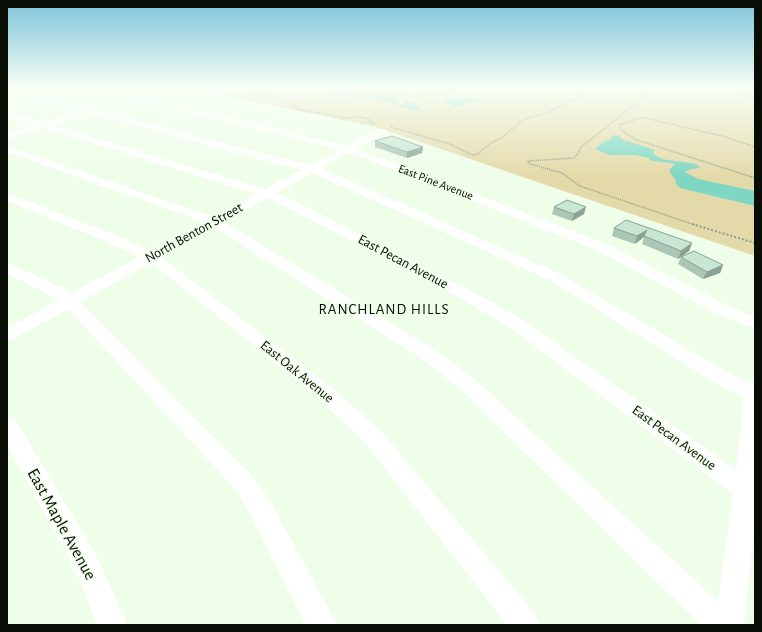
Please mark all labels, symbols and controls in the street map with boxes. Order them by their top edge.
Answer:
street label: East Pine Avenue [397,162,475,202]
street label: North Benton Street [143,200,246,266]
street label: East Pecan Avenue [356,232,450,292]
district label: RANCHLAND HILLS [318,302,450,317]
street label: East Oak Avenue [258,338,336,406]
street label: East Pecan Avenue [629,403,719,473]
street label: East Maple Avenue [24,465,100,583]

